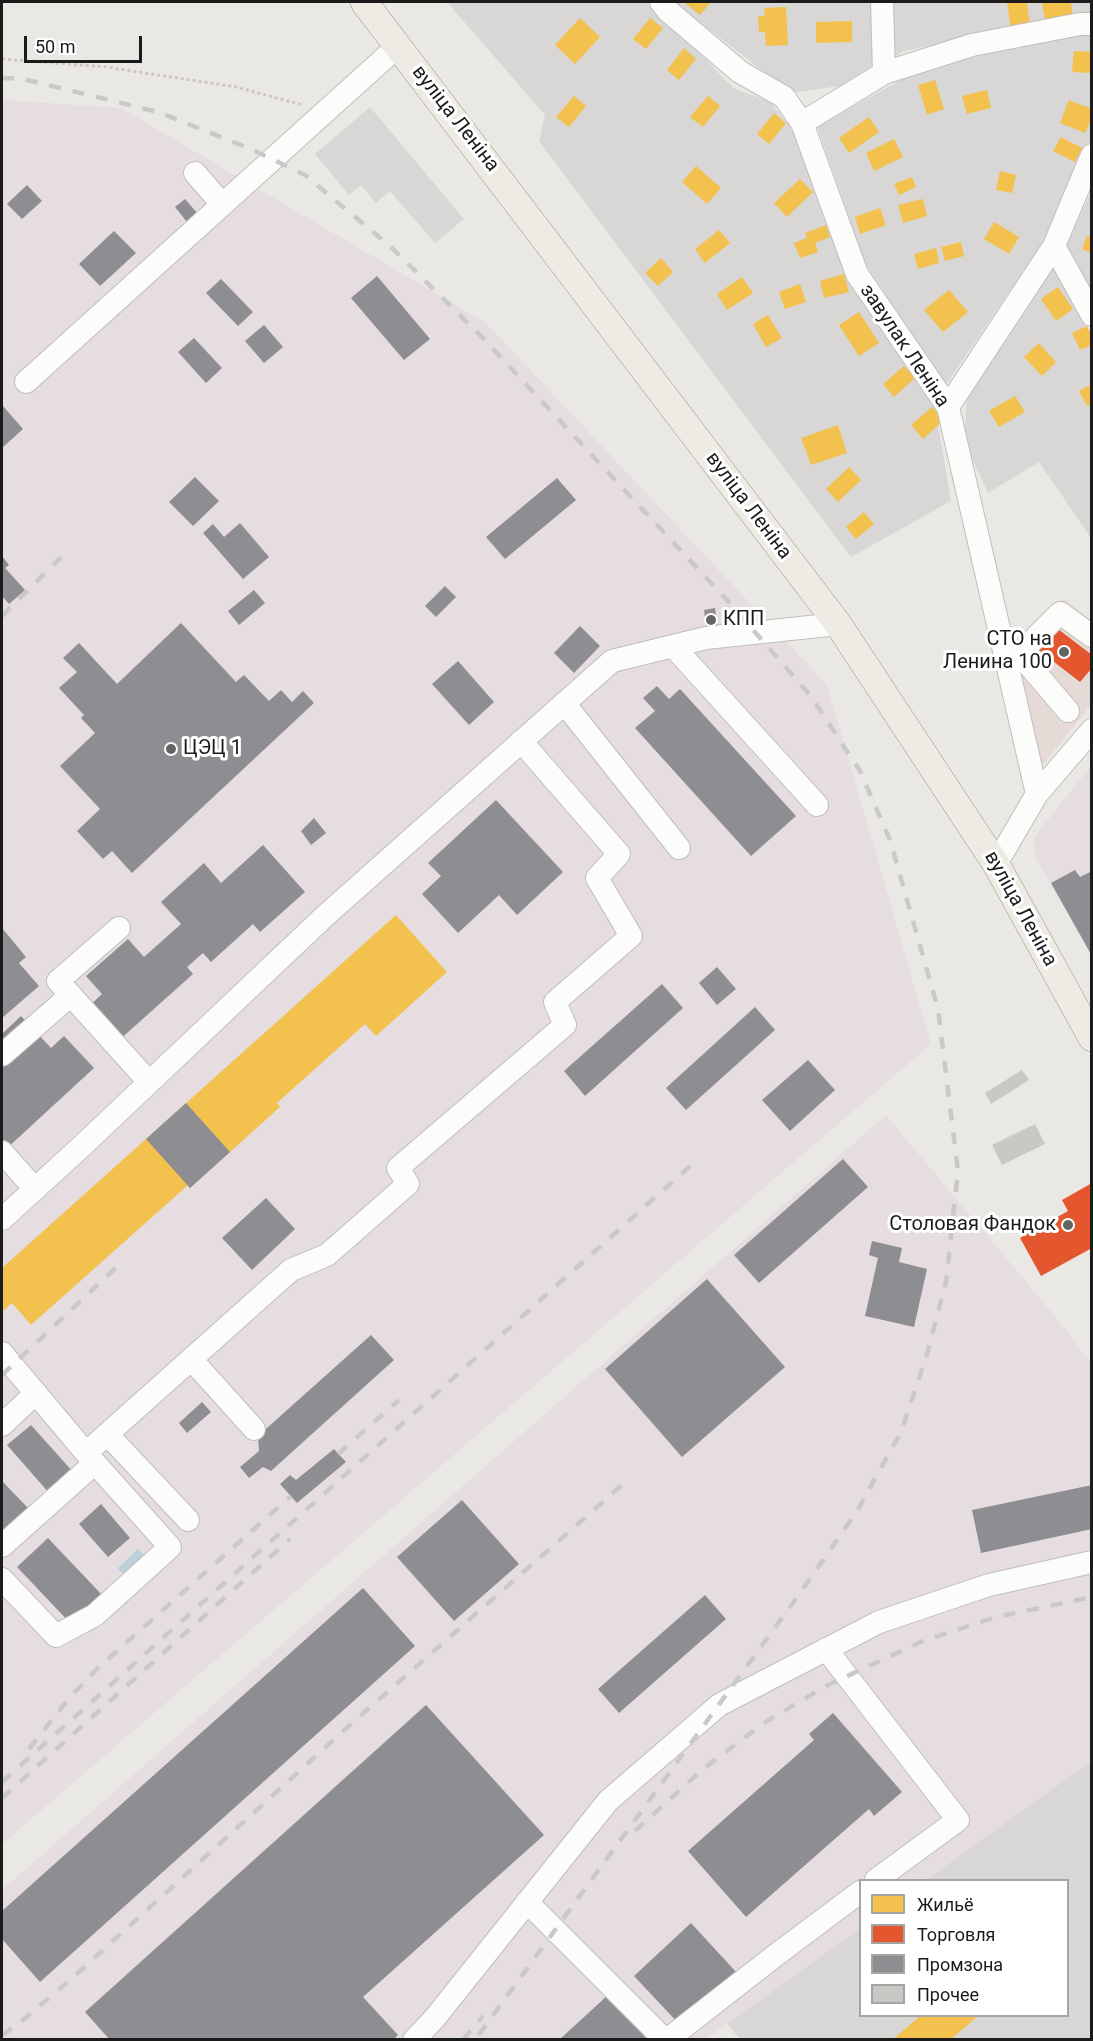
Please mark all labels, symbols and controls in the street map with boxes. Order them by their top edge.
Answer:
scale bar [27,24,146,62]
text: 50 m [35,36,75,57]
street label: вуліца Леніна [406,61,504,177]
street label: завулак Леніна [854,280,954,412]
street label: вуліца Леніна [700,448,796,564]
place label: КПП [723,608,764,632]
marker: КПП [704,613,718,627]
place label: СТО на Ленина 100 [943,628,1052,675]
marker: СТО на Ленина 100 [1057,645,1071,659]
place label: ЦЭЦ 1 [183,737,242,761]
marker: ЦЭЦ 1 [164,742,178,756]
street label: вуліца Леніна [978,847,1062,971]
place label: Столовая Фандок [889,1213,1056,1237]
marker: Столовая Фандок [1061,1218,1075,1232]
legend [859,1879,1069,2017]
text: Жильё [917,1894,973,1915]
text: Торговля [917,1924,995,1945]
text: Промзона [917,1954,1003,1975]
text: Прочее [917,1984,979,2005]

